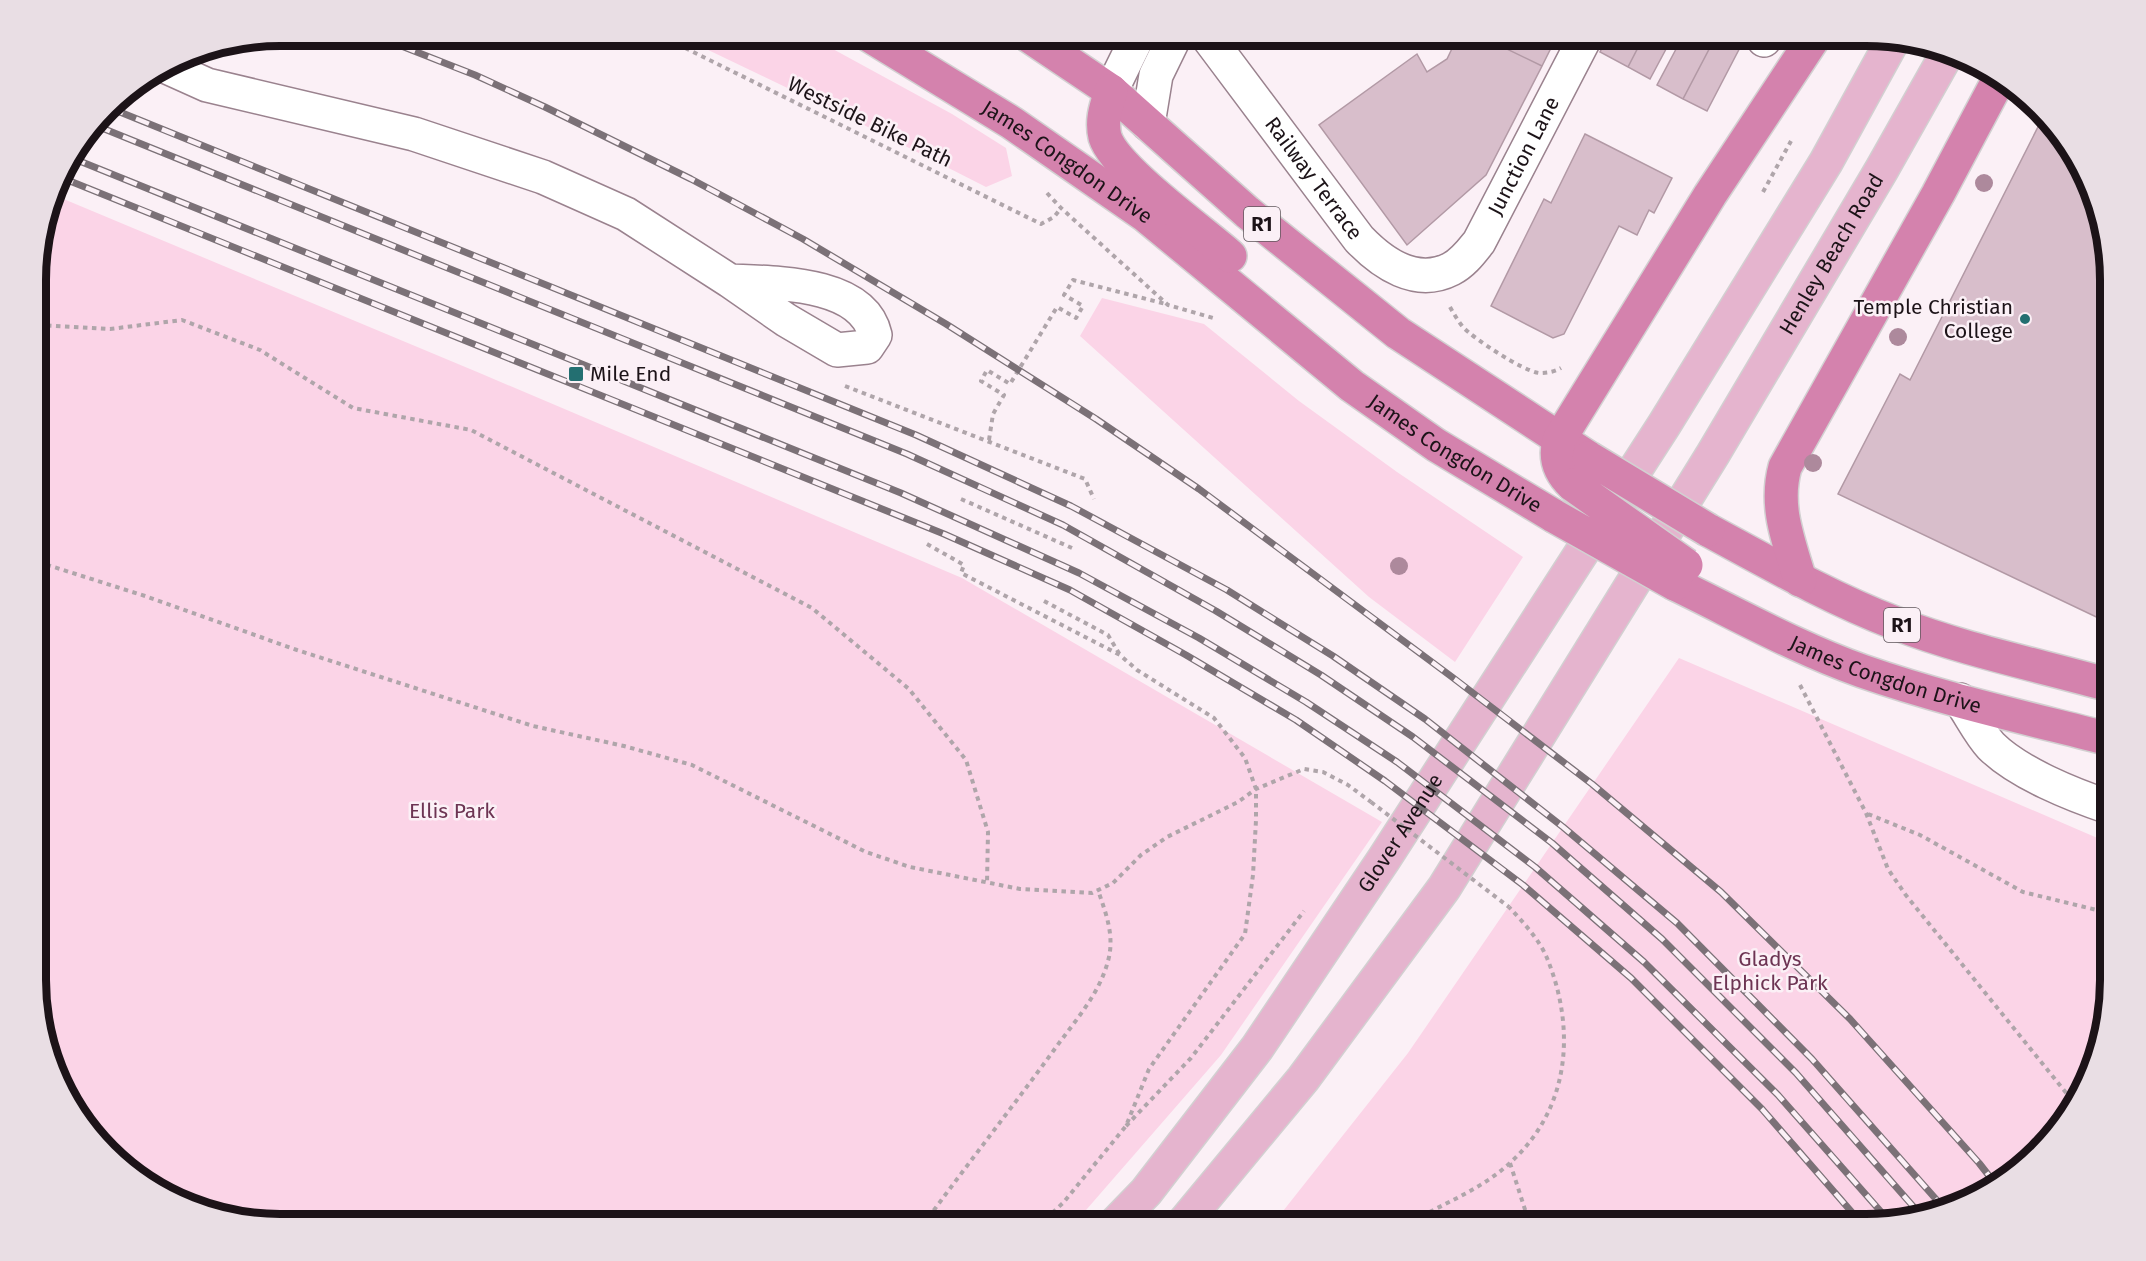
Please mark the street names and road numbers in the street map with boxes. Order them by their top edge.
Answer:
street label: Westside Bike Path [783,71,957,173]
street label: Junction Lane [1482,92,1565,220]
street label: James Congdon Drive [977,95,1157,230]
street label: Railway Terrace [1259,112,1368,245]
street label: Henley Beach Road [1774,169,1889,340]
road number: R1 [1244,207,1280,241]
street label: James Congdon Drive [1363,388,1547,519]
road number: R1 [1884,608,1920,642]
street label: James Congdon Drive [1785,630,1984,719]
street label: Glover Avenue [1352,769,1449,898]

